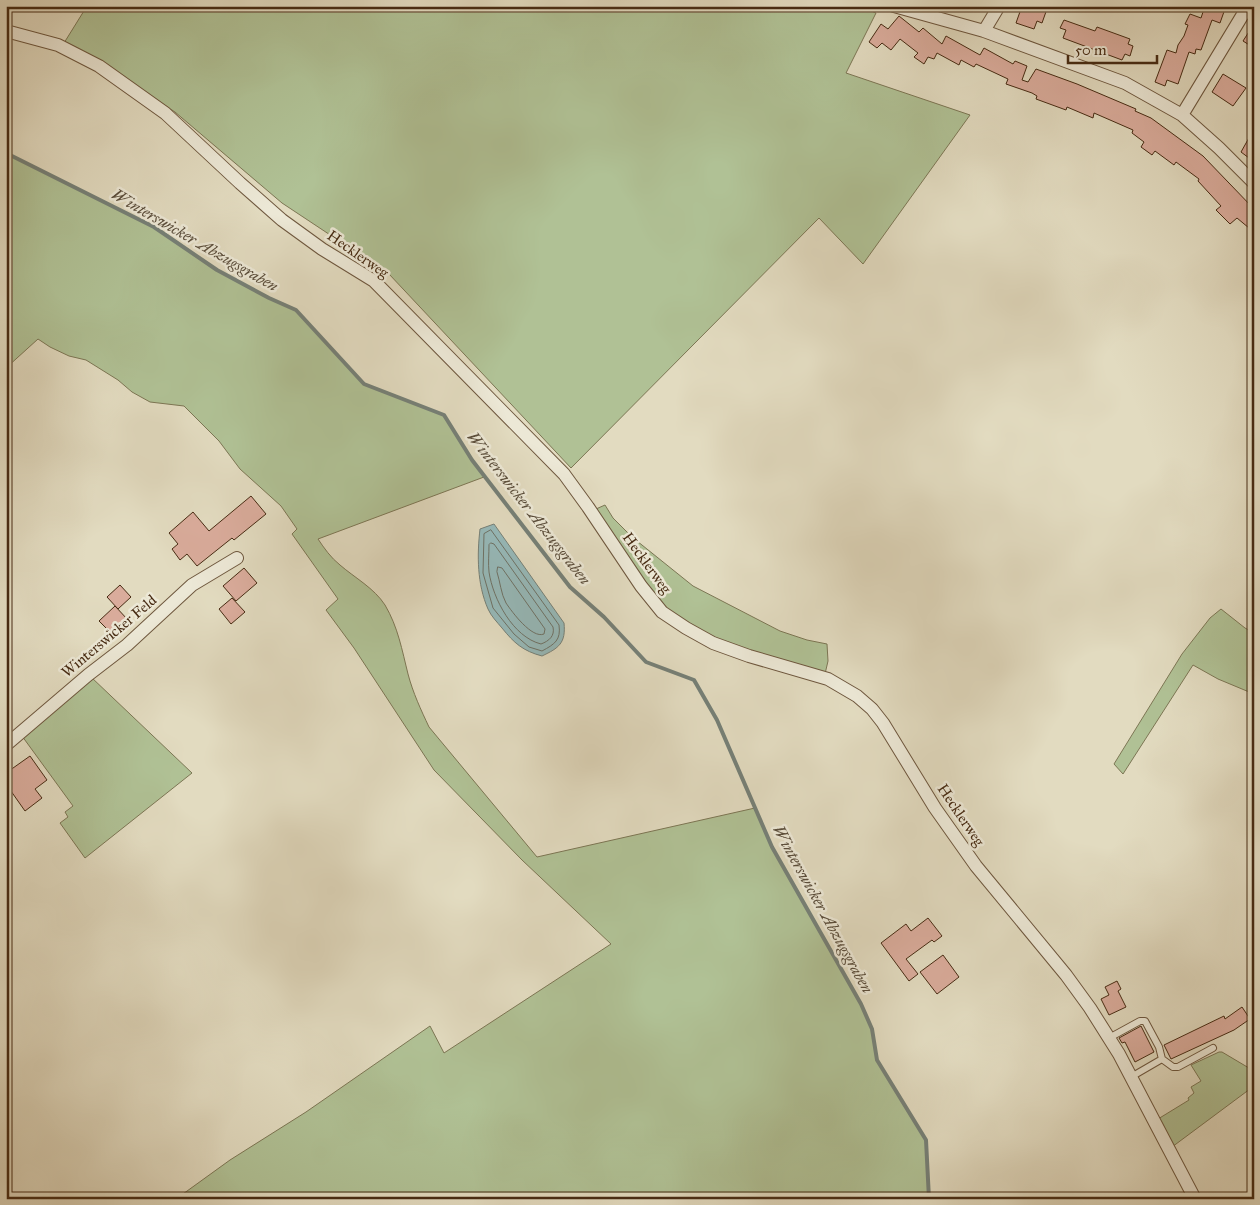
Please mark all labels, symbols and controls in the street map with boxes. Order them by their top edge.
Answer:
scale bar [1068,32,1156,64]
text: 50 m [1075,41,1107,59]
water label: Winterswicker Abzugsgraben [108,185,282,296]
street label: Hecklerweg [324,226,393,282]
water label: Winterswicker Abzugsgraben [463,428,595,589]
street label: Hecklerweg [619,529,676,598]
street label: Winterswicker Feld [58,591,161,681]
street label: Hecklerweg [934,780,989,850]
water label: Winterswicker Abzugsgraben [769,822,877,997]

